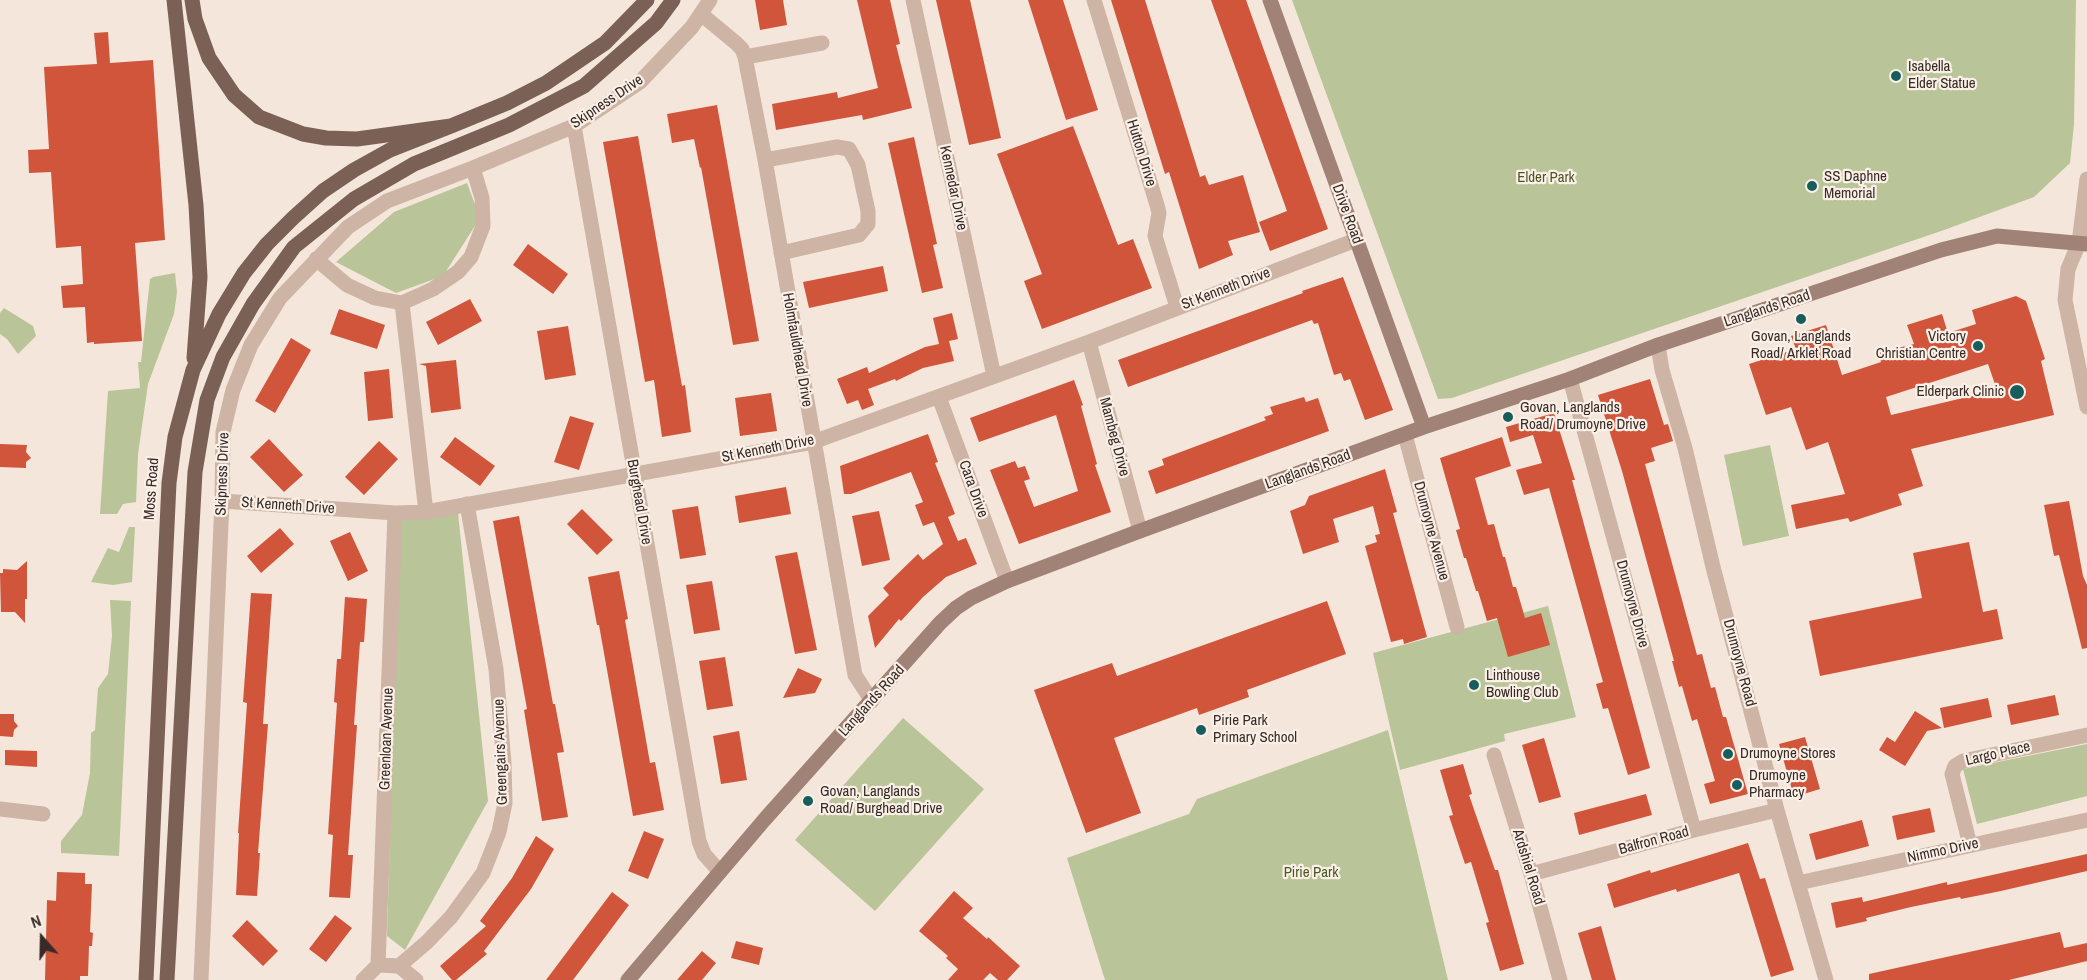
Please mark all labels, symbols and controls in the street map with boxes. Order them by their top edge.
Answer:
place label: Isabella Elder Statue [1908,58,1976,93]
marker: Isabella Elder Statue [1889,69,1903,83]
street label: Skipness Drive [567,71,647,133]
street label: Hutton Drive [1122,117,1160,189]
street label: Kennedar Drive [935,144,971,232]
place label: SS Daphne Memorial [1824,168,1887,203]
park label: Elder Park [1517,169,1575,187]
marker: SS Daphne Memorial [1805,179,1819,193]
street label: Drive Road [1328,182,1366,246]
street label: St Kenneth Drive [1179,264,1273,314]
street label: Langlands Road [1722,287,1812,331]
street label: Holmfauldhead Drive [778,292,816,408]
marker: Govan, Langlands Road/ Arklet Road [1794,312,1808,326]
place label: Govan, Langlands Road/ Arklet Road [1751,328,1851,363]
place label: Victory Christian Centre [1876,328,1966,363]
marker: Victory Christian Centre [1971,339,1985,353]
place label: Elderpark Clinic [1917,383,2004,401]
marker: Elderpark Clinic [2008,383,2026,401]
street label: Mambeg Drive [1095,396,1133,478]
place label: Govan, Langlands Road/ Drumoyne Drive [1520,399,1646,434]
marker: Govan, Langlands Road/ Drumoyne Drive [1501,410,1515,424]
street label: St Kenneth Drive [720,431,816,467]
street label: Skipness Drive [213,432,233,516]
street label: Langlands Road [1263,446,1353,494]
street label: Moss Road [141,457,163,521]
street label: Burghead Drive [623,458,655,546]
street label: Cara Drive [954,458,992,520]
street label: Drumoyne Avenue [1409,480,1453,582]
street label: St Kenneth Drive [241,494,335,518]
street label: Drumoyne Drive [1612,558,1652,650]
street label: Drumoyne Road [1719,617,1759,709]
street label: Langlands Road [835,662,909,740]
place label: Linthouse Bowling Club [1486,667,1558,702]
marker: Linthouse Bowling Club [1467,678,1481,692]
street label: Greenloan Avenue [376,688,398,790]
street label: Greengairs Avenue [490,698,512,806]
place label: Pirie Park Primary School [1213,712,1297,747]
marker: Pirie Park Primary School [1194,723,1208,737]
street label: Largo Place [1964,738,2032,770]
place label: Drumoyne Stores [1740,745,1836,763]
marker: Drumoyne Stores [1721,747,1735,761]
place label: Drumoyne Pharmacy [1749,767,1806,802]
marker: Drumoyne Pharmacy [1730,778,1744,792]
place label: Govan, Langlands Road/ Burghead Drive [820,783,942,818]
marker: Govan, Langlands Road/ Burghead Drive [801,794,815,808]
street label: Balfron Road [1617,823,1691,859]
street label: Ardshiel Road [1508,827,1548,907]
street label: Nimmo Drive [1906,835,1980,867]
park label: Pirie Park [1284,864,1338,882]
north arrow [12,908,72,968]
text: N [28,909,44,933]

